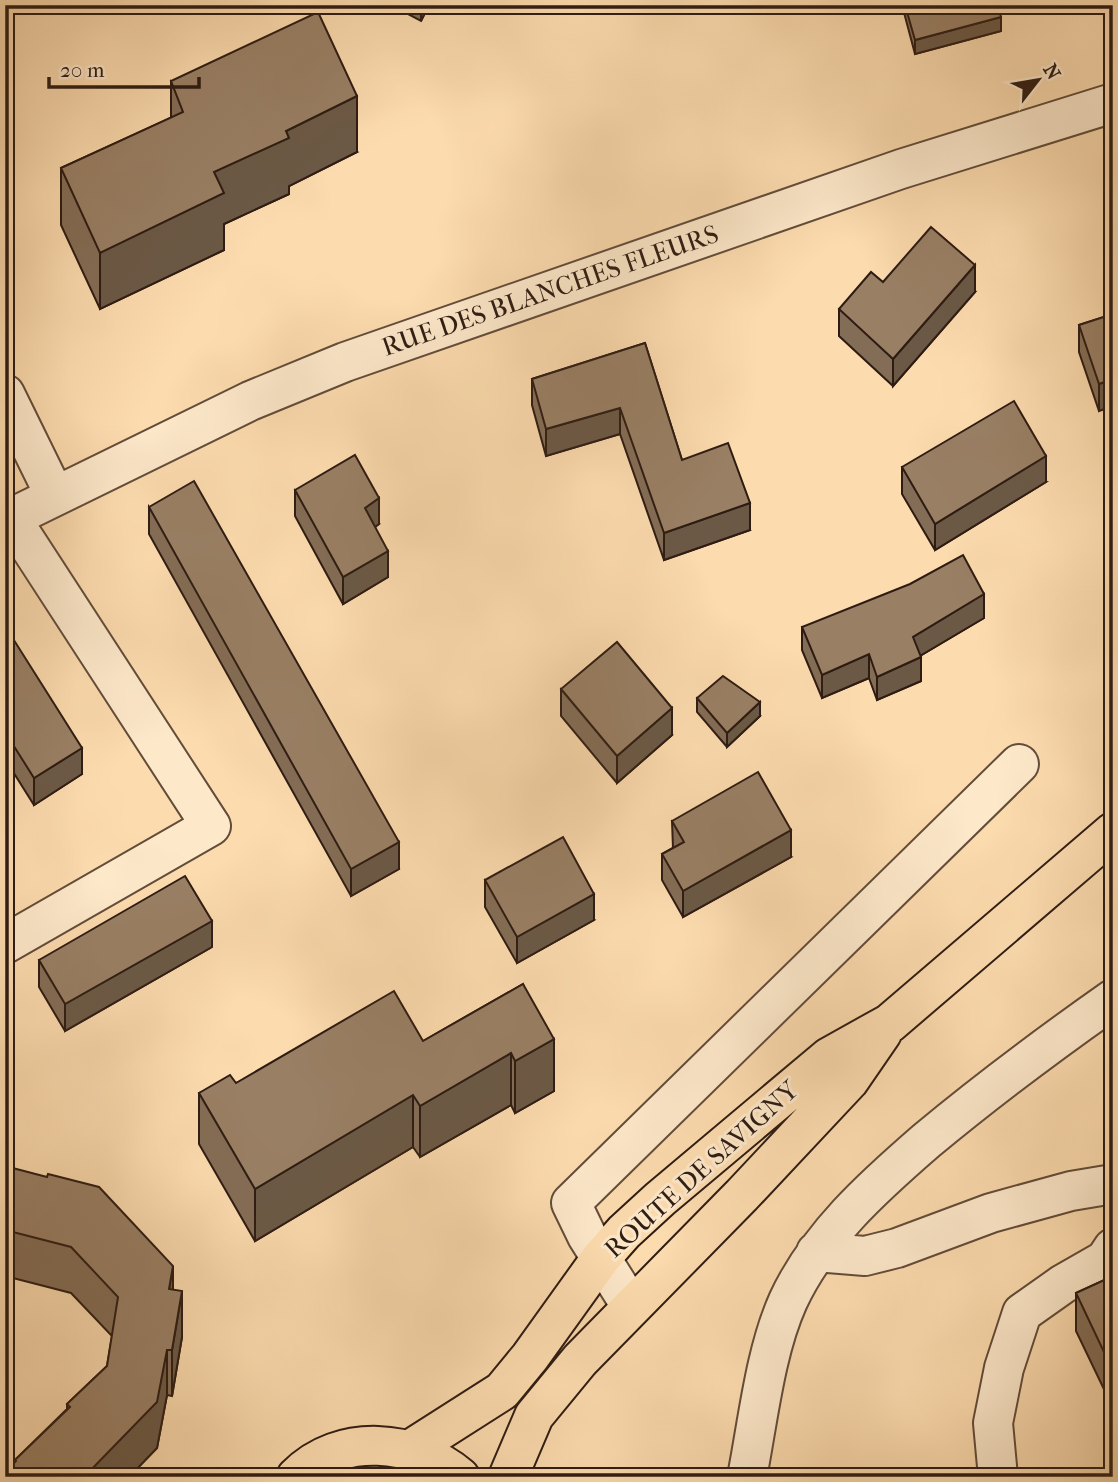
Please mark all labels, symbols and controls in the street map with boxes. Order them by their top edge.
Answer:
scale bar [49,46,200,90]
north arrow [1002,46,1072,116]
text: 20 m [60,58,105,82]
text: N [1039,60,1065,84]
street label: RUE DES BLANCHES FLEURS [378,218,723,363]
street label: ROUTE DE SAVIGNY [598,1073,806,1265]

